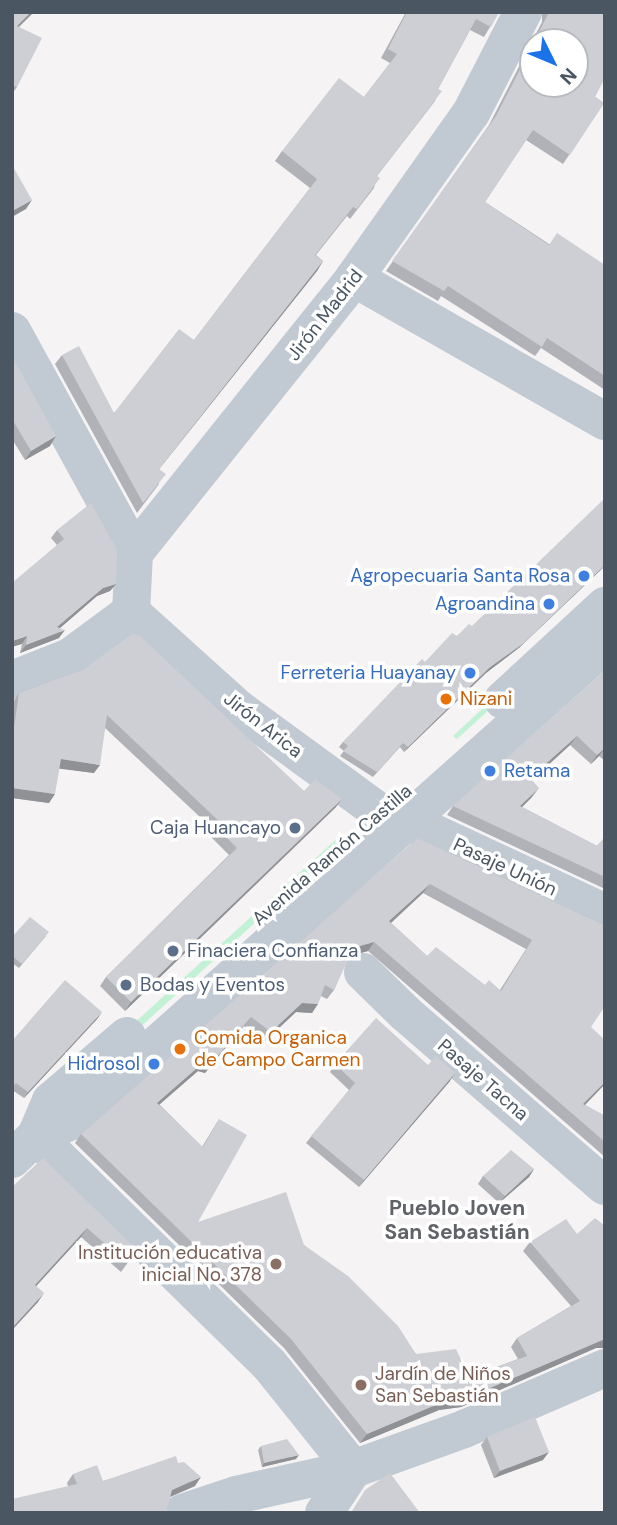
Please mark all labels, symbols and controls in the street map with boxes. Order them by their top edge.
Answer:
north arrow [519,28,589,98]
text: N [554,63,582,90]
street label: Jirón Madrid [282,265,368,365]
place label: Agropecuaria Santa Rosa [350,565,570,587]
marker: Agropecuaria Santa Rosa [576,568,592,584]
place label: Agroandina [435,593,535,615]
marker: Agroandina [541,596,557,612]
place label: Ferreteria Huayanay [281,662,456,684]
marker: Ferreteria Huayanay [462,665,478,681]
street label: Jirón Arica [219,687,307,763]
place label: Nizani [460,688,512,710]
marker: Nizani [438,691,454,707]
place label: Retama [504,760,570,782]
marker: Retama [482,763,498,779]
street label: Avenida Ramón Castilla [247,779,417,931]
place label: Caja Huancayo [150,817,281,839]
marker: Caja Huancayo [287,820,303,836]
street label: Pasaje Unión [450,833,560,901]
place label: Finaciera Confianza [187,940,358,962]
marker: Finaciera Confianza [165,943,181,959]
place label: Bodas y Eventos [140,974,285,996]
marker: Bodas y Eventos [118,977,134,993]
place label: Comida Organica de Campo Carmen [194,1027,360,1071]
street label: Pasaje Tacna [433,1034,533,1126]
marker: Comida Organica de Campo Carmen [172,1041,188,1057]
place label: Hidrosol [68,1053,140,1075]
marker: Hidrosol [146,1056,162,1072]
district label: Pueblo Joven San Sebastián [384,1195,530,1245]
place label: Institución educativa inicial No. 378 [78,1242,262,1286]
marker: Institución educativa inicial No. 378 [268,1256,284,1272]
place label: Jardín de Niños San Sebastián [375,1363,511,1407]
marker: Jardín de Niños San Sebastián [353,1377,369,1393]

